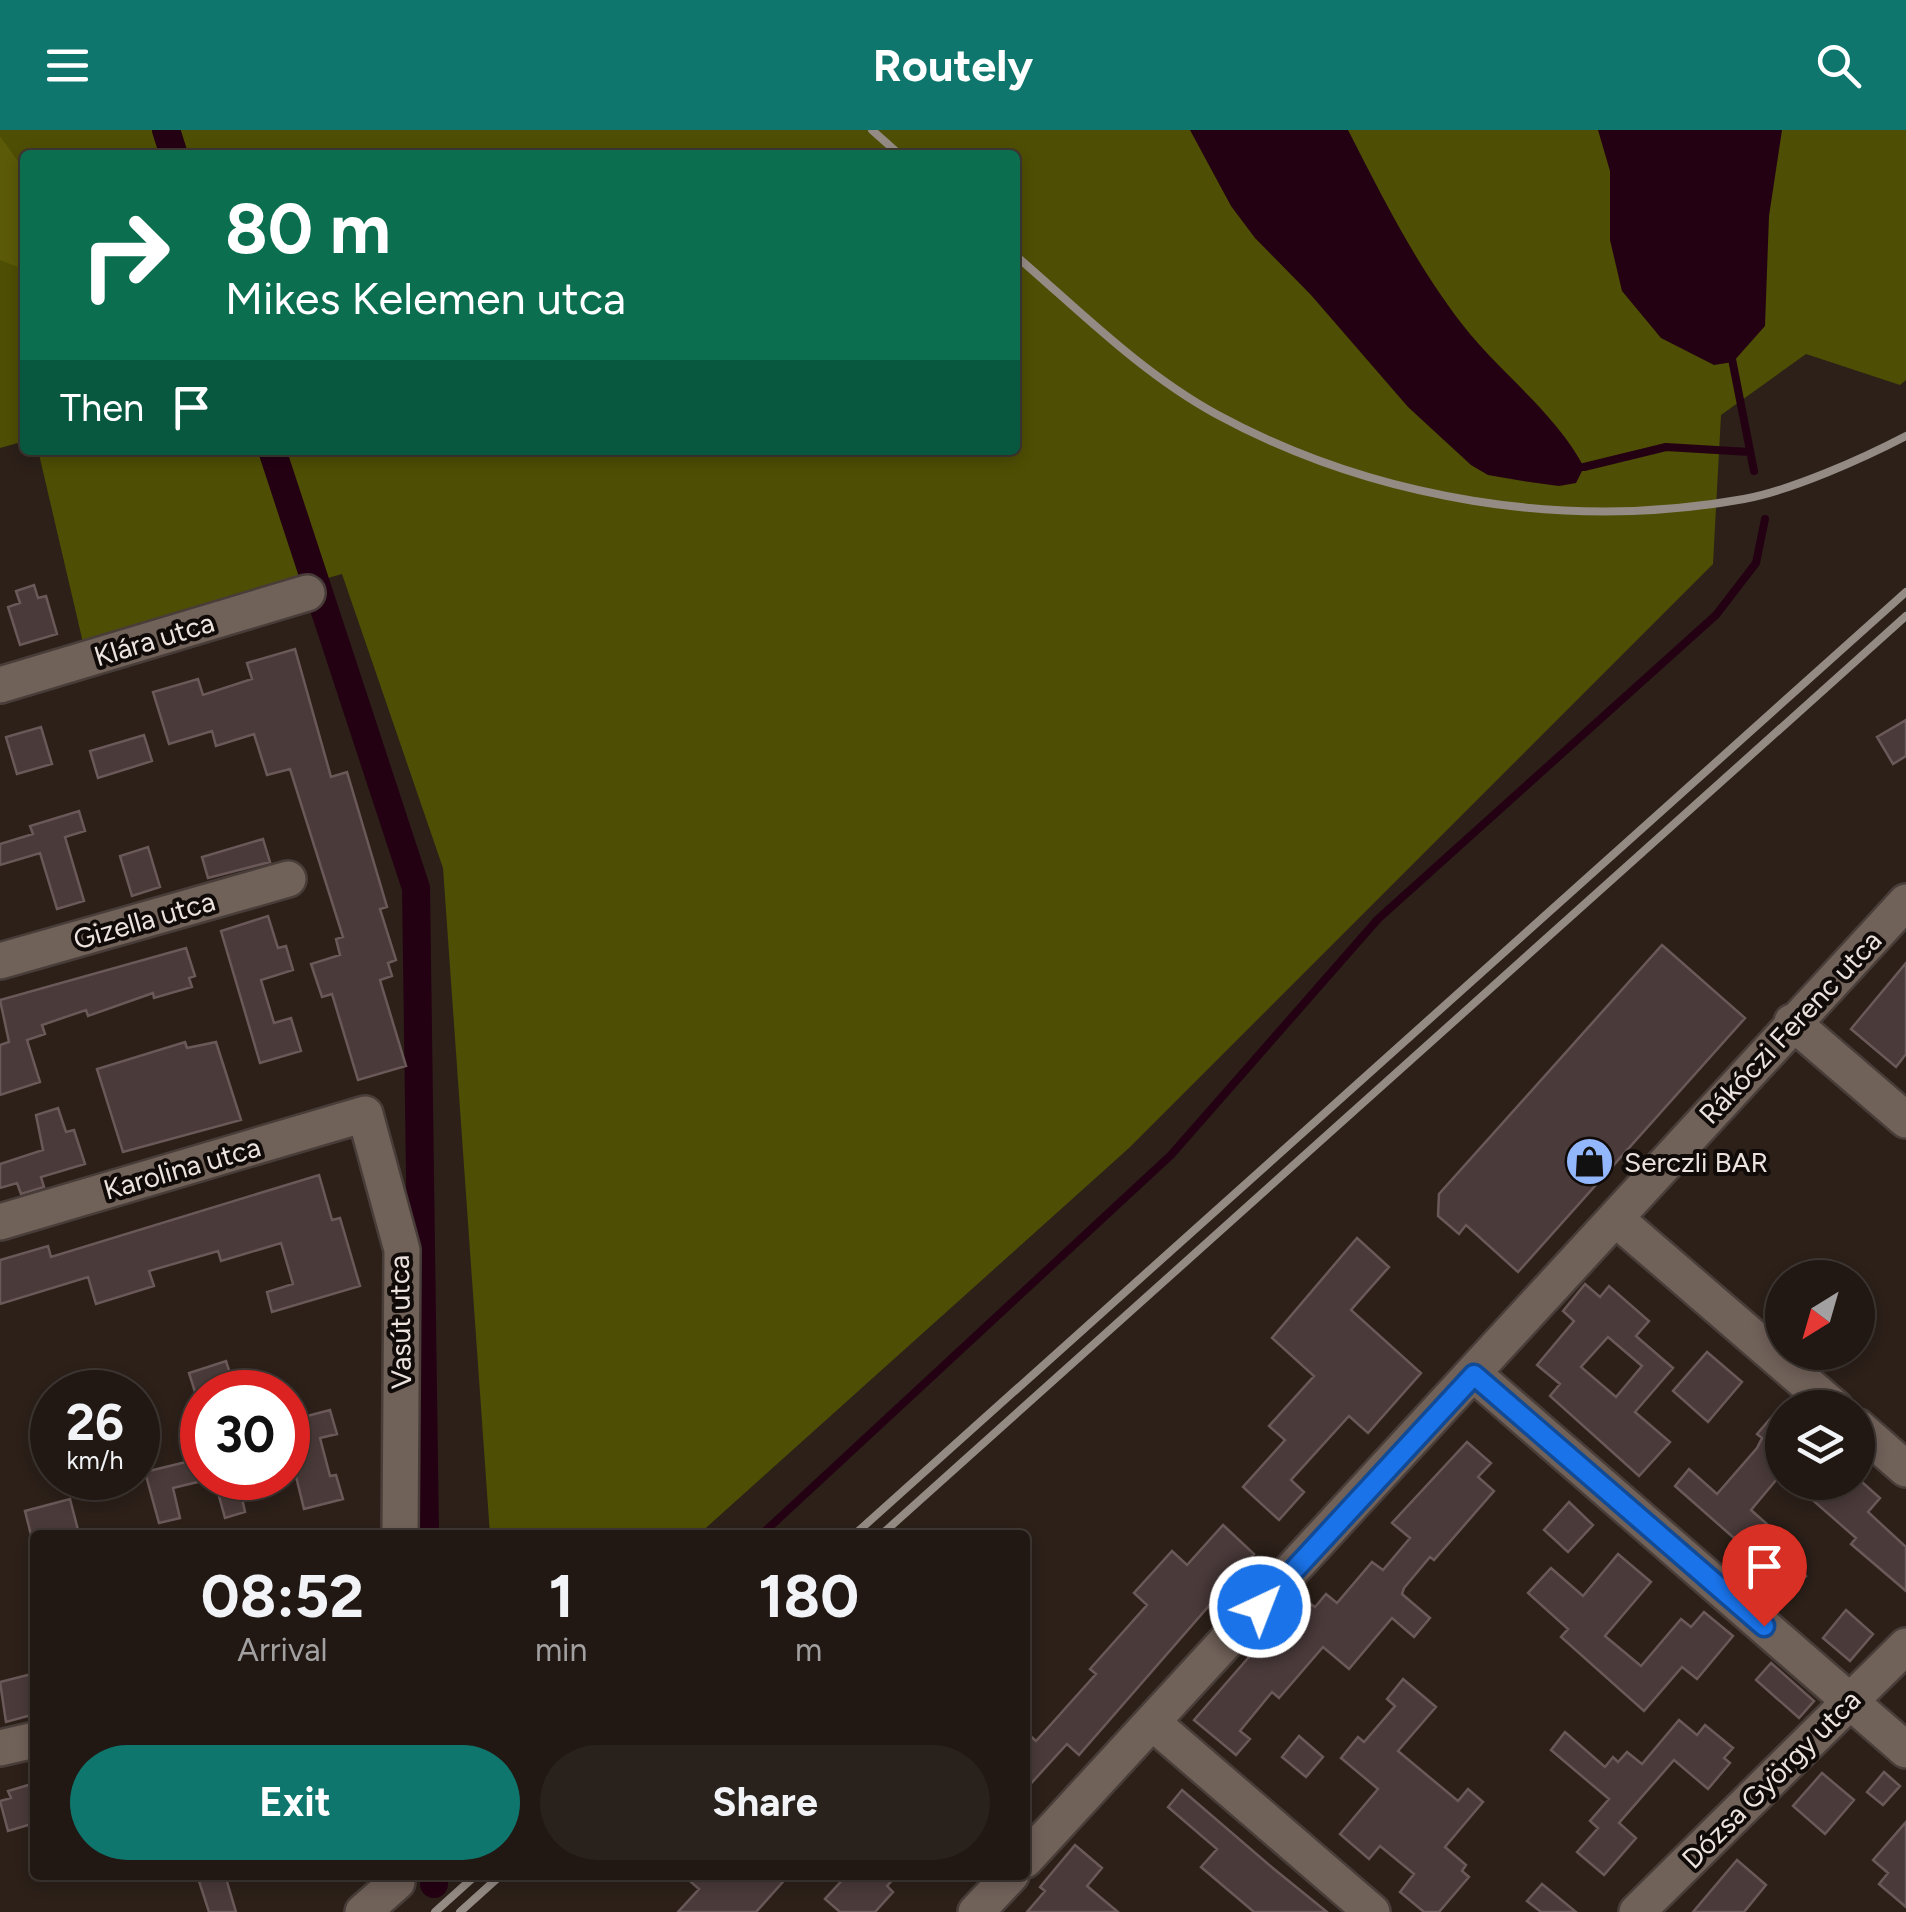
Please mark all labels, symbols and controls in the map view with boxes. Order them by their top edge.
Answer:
icon: menu [40,38,95,93]
text: Routely [873,38,1033,92]
icon: search [1811,38,1866,93]
text: 80 m [225,186,391,271]
icon: right [60,190,190,320]
text: Mikes Kelemen utca [225,271,626,325]
icon: arrive [164,380,219,435]
text: Then [60,385,144,431]
street label: Klára utca [90,605,218,673]
street label: Gizella utca [69,884,219,956]
street label: Rákóczi Ferenc utca [1692,923,1888,1131]
street label: Karolina utca [100,1129,264,1207]
shop icon: Serczli BAR [1563,1136,1615,1188]
place label: Serczli BAR [1624,1145,1768,1179]
street label: Vasút utca [382,1255,418,1389]
north arrow [1765,1260,1875,1370]
map controls [1765,1260,1875,1500]
speed limit sign: 30 [180,1370,310,1500]
button: layers [1765,1390,1875,1500]
text: 26 [66,1392,124,1453]
text: km/h [66,1445,124,1475]
pin [1722,1524,1807,1627]
icon: arrive [1737,1539,1792,1594]
position arrow [1208,1555,1312,1659]
text: 08:52 [201,1560,364,1632]
text: 1 [548,1560,574,1632]
text: 180 [758,1560,859,1632]
text: Arrival [237,1631,328,1669]
text: min [535,1631,587,1669]
text: m [795,1631,822,1669]
street label: Dózsa György utca [1675,1683,1867,1875]
button: Exit [70,1745,520,1860]
button: Share [540,1745,990,1860]

